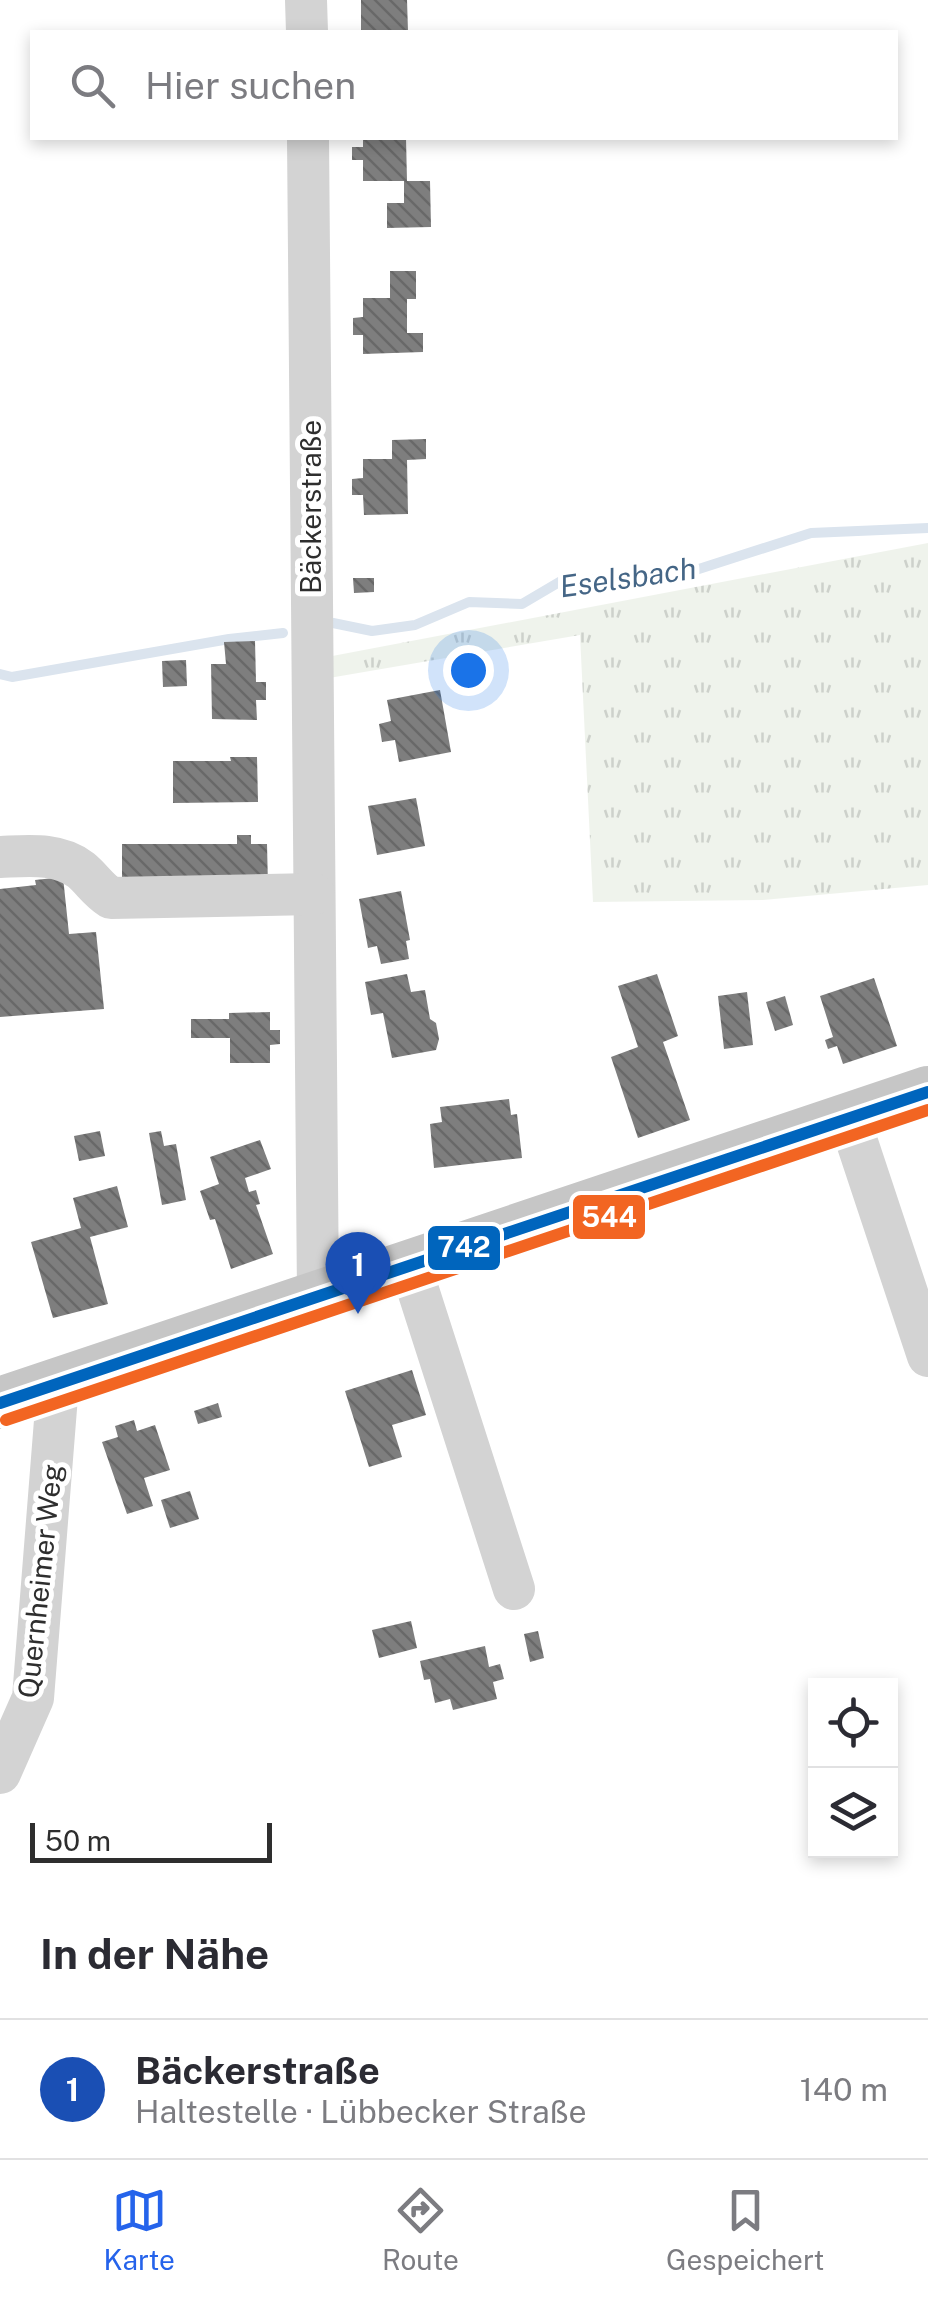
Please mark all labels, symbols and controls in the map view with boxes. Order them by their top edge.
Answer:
search box [30,30,898,140]
icon: search [65,58,120,113]
text: Hier suchen [145,63,356,108]
street label: Bäckerstraße [294,420,327,594]
water label: Eselsbach [557,550,698,604]
your location [443,645,494,696]
line badge: 544 [571,1193,647,1241]
text: 544 [581,1200,637,1233]
line badge: 742 [426,1224,502,1272]
text: 742 [437,1230,491,1263]
pin: 1 [326,1232,390,1314]
street label: Quernheimer Weg [11,1462,68,1700]
map controls [808,1678,898,1858]
button: locate [808,1678,898,1768]
button: layers [808,1768,898,1858]
scale bar [30,1818,272,1862]
text: 50 m [45,1824,111,1857]
text: In der Nähe [40,1929,269,1978]
text: Bäckerstraße [135,2048,380,2093]
text: 1 [66,2071,79,2108]
text: 140 m [800,2071,888,2108]
text: Haltestelle · Lübbecker Straße [135,2093,587,2130]
tab: Karte [104,2183,175,2276]
tab: Route [382,2183,459,2276]
tab: Gespeichert [666,2183,824,2276]

